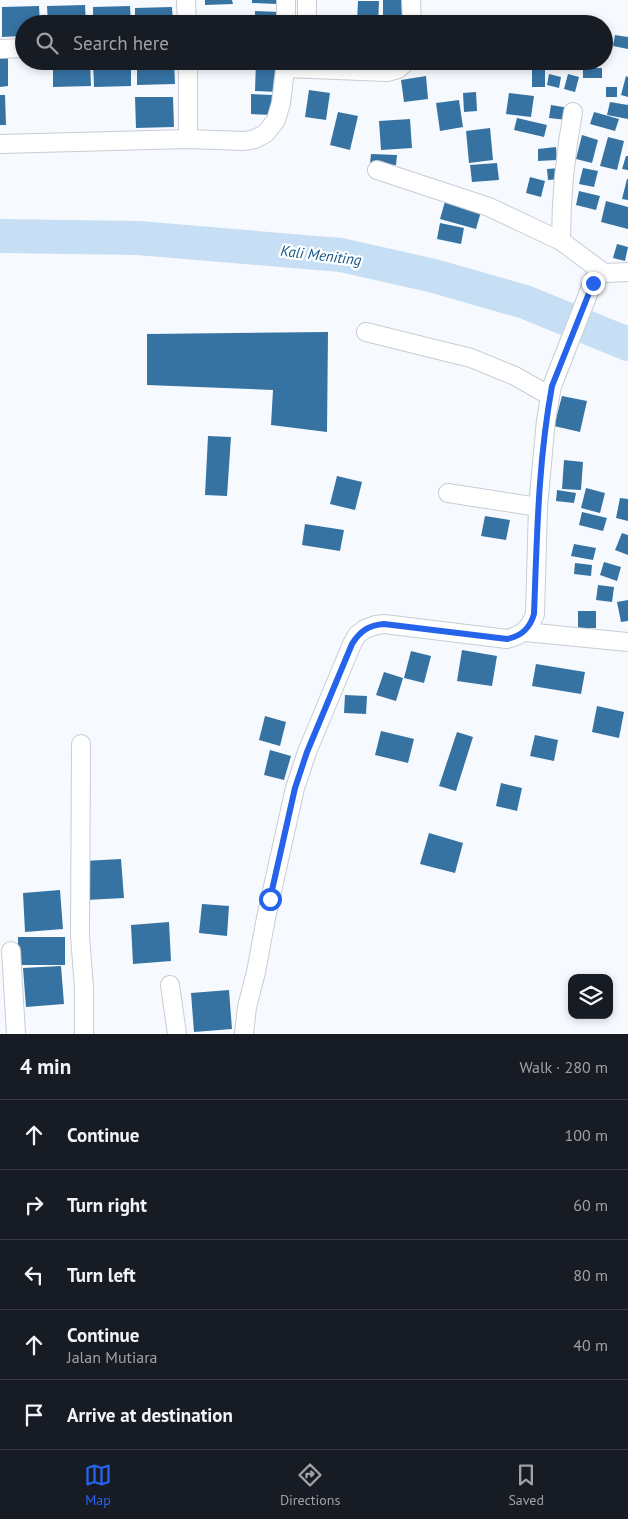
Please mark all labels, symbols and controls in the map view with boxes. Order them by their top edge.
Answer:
search box [15,15,613,70]
icon: search [33,29,61,57]
text: Search here [73,31,169,55]
water label: Kali Meniting [279,241,363,269]
route end [582,272,605,295]
route start [259,888,282,911]
map controls [568,974,613,1019]
button: layers [568,974,613,1019]
text: 4 min [20,1053,71,1080]
text: Walk · 280 m [519,1057,608,1077]
icon: ahead [20,1121,48,1149]
text: Continue [67,1123,139,1147]
text: 100 m [565,1125,608,1145]
icon: right [20,1191,48,1219]
text: Turn right [67,1193,147,1217]
text: 60 m [573,1195,608,1215]
icon: left [20,1261,48,1289]
text: Turn left [67,1263,136,1287]
text: 80 m [573,1265,608,1285]
text: Continue [67,1323,139,1347]
icon: ahead [20,1331,48,1359]
text: 40 m [573,1335,608,1355]
text: Jalan Mutiara [67,1347,158,1367]
icon: arrive [20,1401,48,1429]
text: Arrive at destination [67,1403,233,1427]
tab: Map [84,1461,112,1509]
tab: Directions [280,1461,340,1509]
tab: Saved [508,1461,544,1509]

